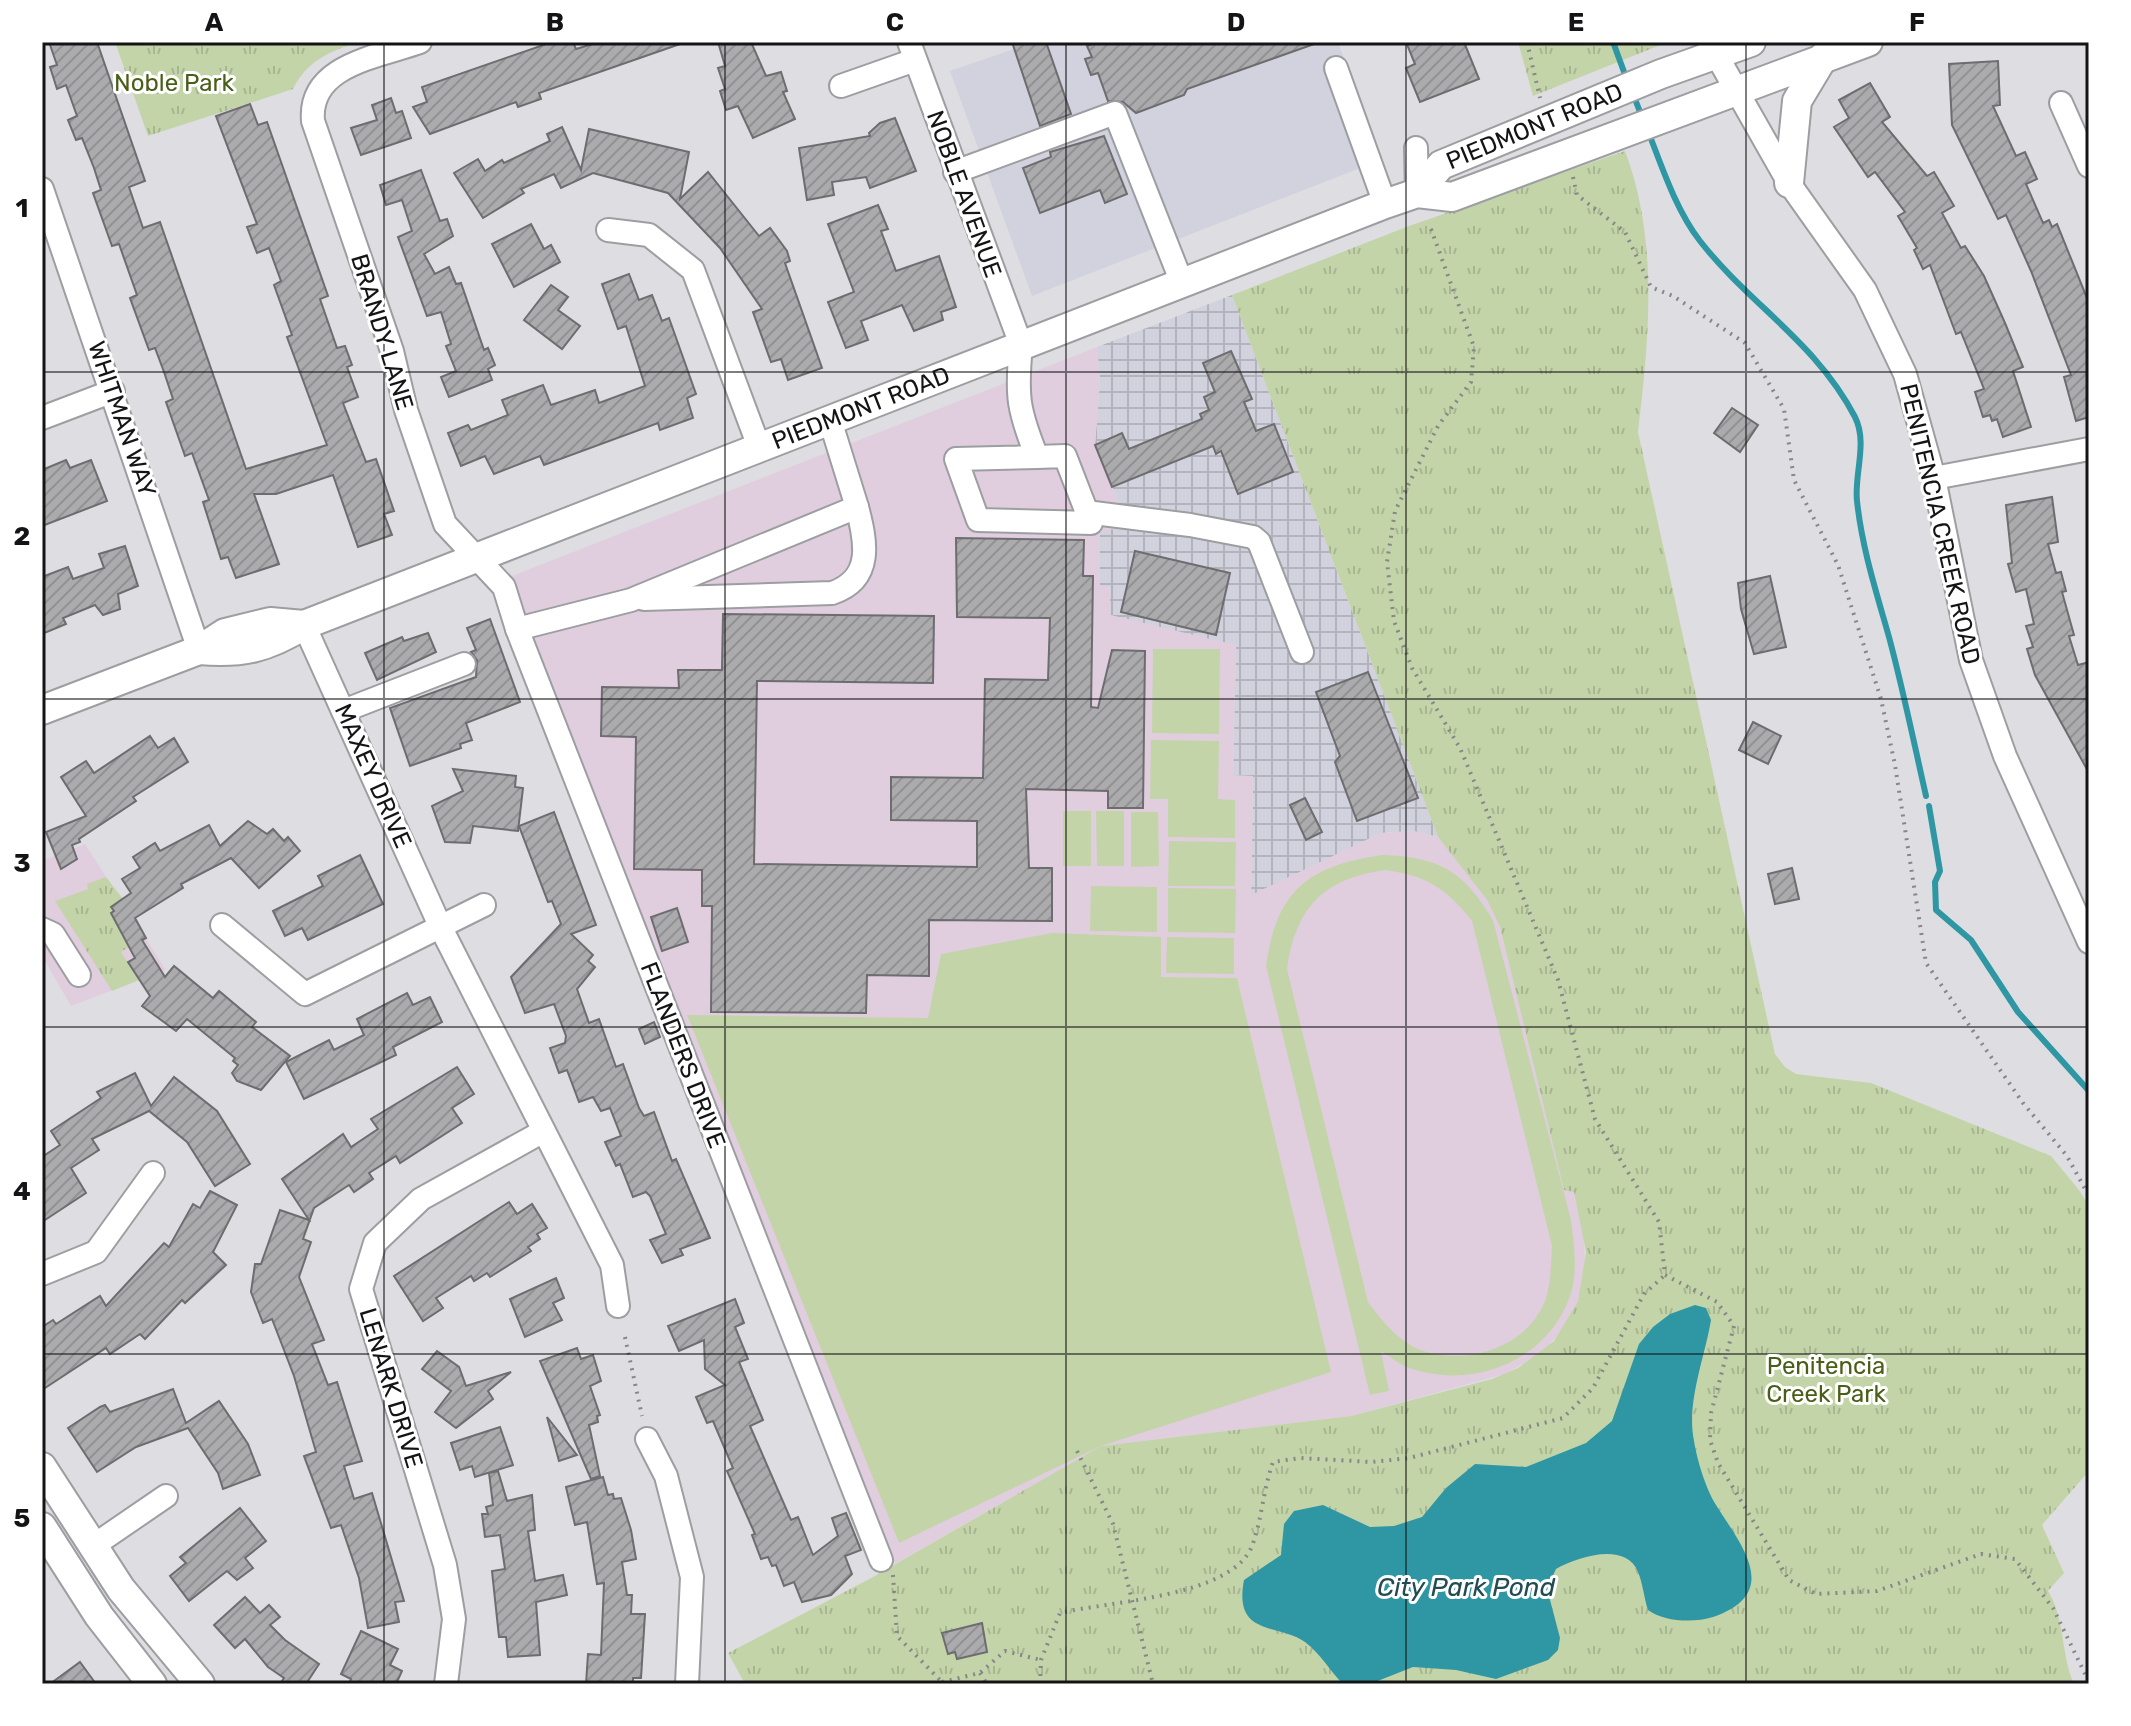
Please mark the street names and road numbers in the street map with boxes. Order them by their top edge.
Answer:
street label: PIEDMONT ROAD [1442,77,1627,175]
street label: NOBLE AVENUE [921,107,1007,281]
street label: BRANDY LANE [345,251,419,413]
street label: WHITMAN WAY [82,338,162,500]
street label: PIEDMONT ROAD [768,361,954,455]
street label: PENITENCIA CREEK ROAD [1894,381,1986,667]
street label: MAXEY DRIVE [329,700,417,852]
street label: FLANDERS DRIVE [635,958,731,1152]
street label: LENARK DRIVE [353,1305,429,1471]

